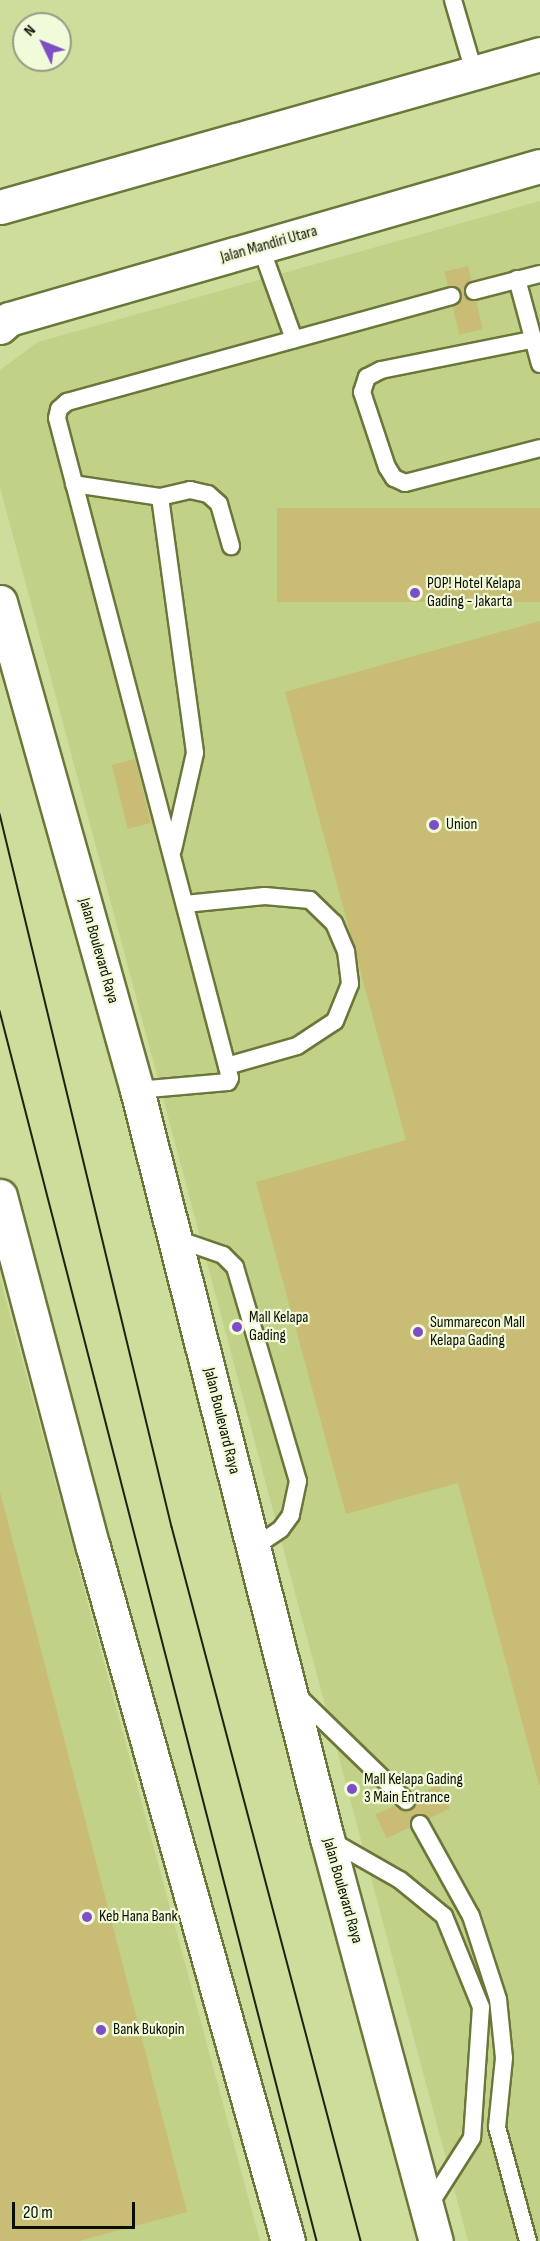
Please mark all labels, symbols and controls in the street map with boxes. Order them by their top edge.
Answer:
north arrow [12,12,72,72]
text: N [20,21,40,40]
street label: Jalan Mandiri Utara [218,222,320,268]
place label: POP! Hotel Kelapa Gading - Jakarta [427,574,521,612]
marker: POP! Hotel Kelapa Gading - Jakarta [408,586,422,600]
place label: Union [446,815,477,835]
marker: Union [427,818,441,832]
street label: Jalan Boulevard Raya [74,896,122,1006]
place label: Mall Kelapa Gading [249,1308,308,1346]
place label: Summarecon Mall Kelapa Gading [430,1313,525,1351]
marker: Mall Kelapa Gading [230,1320,244,1334]
marker: Summarecon Mall Kelapa Gading [411,1325,425,1339]
street label: Jalan Boulevard Raya [199,1366,243,1476]
place label: Mall Kelapa Gading 3 Main Entrance [364,1770,463,1808]
marker: Mall Kelapa Gading 3 Main Entrance [345,1782,359,1796]
street label: Jalan Boulevard Raya [318,1836,366,1946]
place label: Keb Hana Bank [99,1907,178,1927]
marker: Keb Hana Bank [80,1910,94,1924]
place label: Bank Bukopin [113,2020,185,2040]
marker: Bank Bukopin [94,2023,108,2037]
scale bar [15,2190,138,2228]
text: 20 m [23,2202,53,2223]

